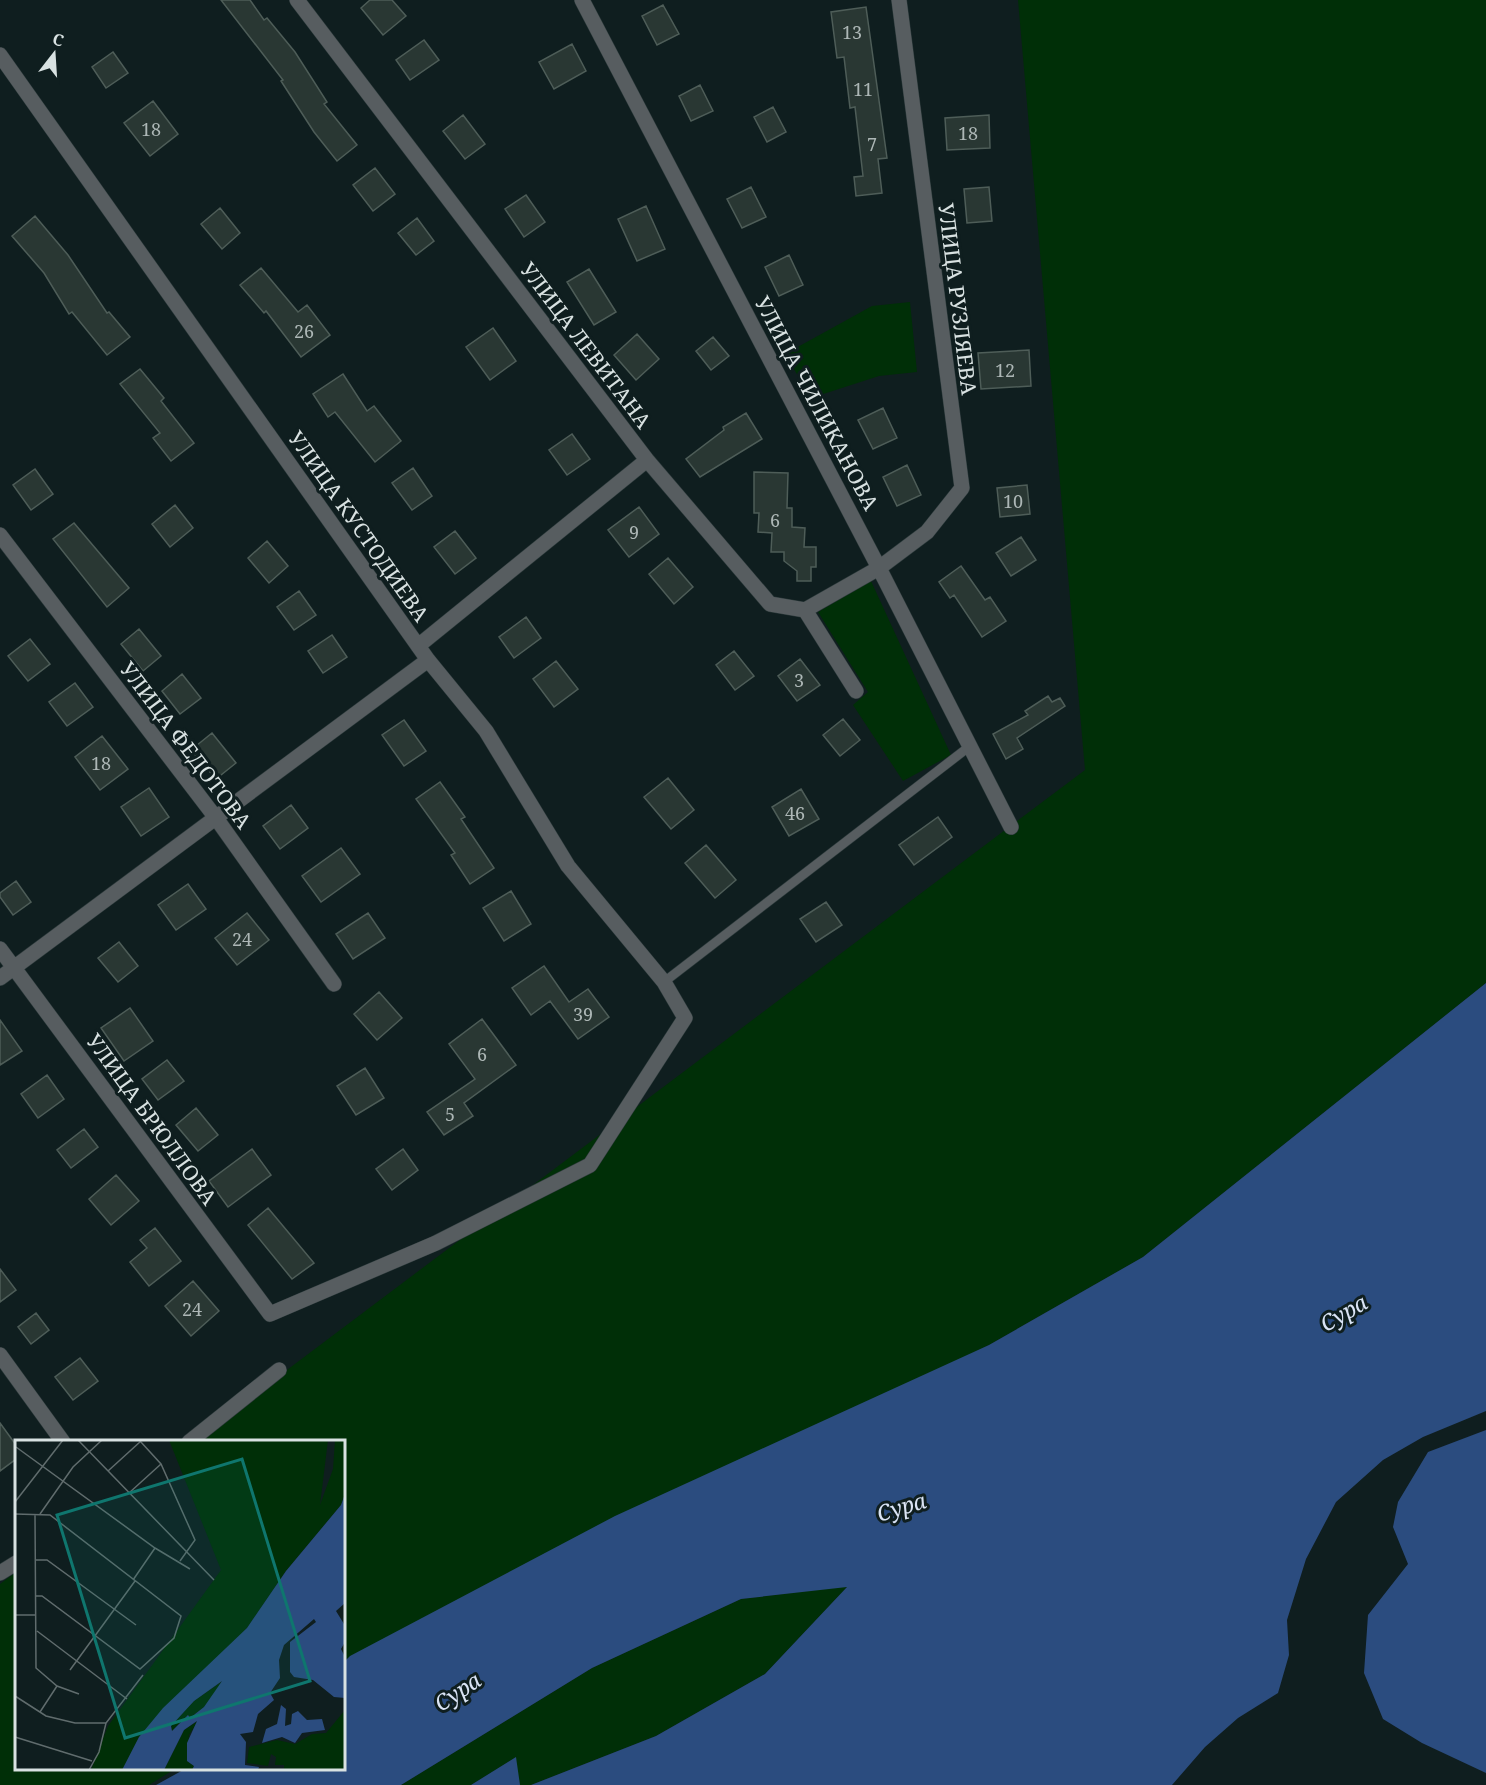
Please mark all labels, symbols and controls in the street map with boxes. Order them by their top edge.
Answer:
house number: 13 [842,20,862,44]
north arrow [24,24,84,84]
text: С [50,28,67,52]
house number: 11 [853,77,873,101]
house number: 18 [141,117,161,141]
house number: 18 [958,121,978,145]
house number: 7 [867,132,877,156]
street label: УЛИЦА РУЗЛЯЕВА [932,202,984,397]
street label: УЛИЦА ЛЕВИТАНА [514,256,658,434]
street label: УЛИЦА ЧИЛИКАНОВА [749,291,885,515]
house number: 26 [294,319,314,343]
house number: 12 [995,358,1015,382]
street label: УЛИЦА КУСТОДИЕВА [282,425,436,627]
house number: 10 [1003,489,1023,513]
house number: 6 [770,508,780,532]
house number: 9 [629,520,639,544]
street label: УЛИЦА ФЕДОТОВА [114,656,258,834]
house number: 3 [794,668,804,692]
house number: 18 [91,751,111,775]
house number: 46 [785,801,805,825]
house number: 24 [232,927,252,951]
house number: 39 [573,1002,593,1026]
street label: УЛИЦА БРЮЛЛОВА [80,1028,224,1210]
house number: 6 [477,1042,487,1066]
house number: 5 [445,1102,455,1126]
water label: Сура [1314,1286,1373,1338]
house number: 24 [182,1297,202,1321]
inset map [15,1440,345,1770]
water label: Сура [872,1484,930,1528]
water label: Сура [428,1664,487,1718]

